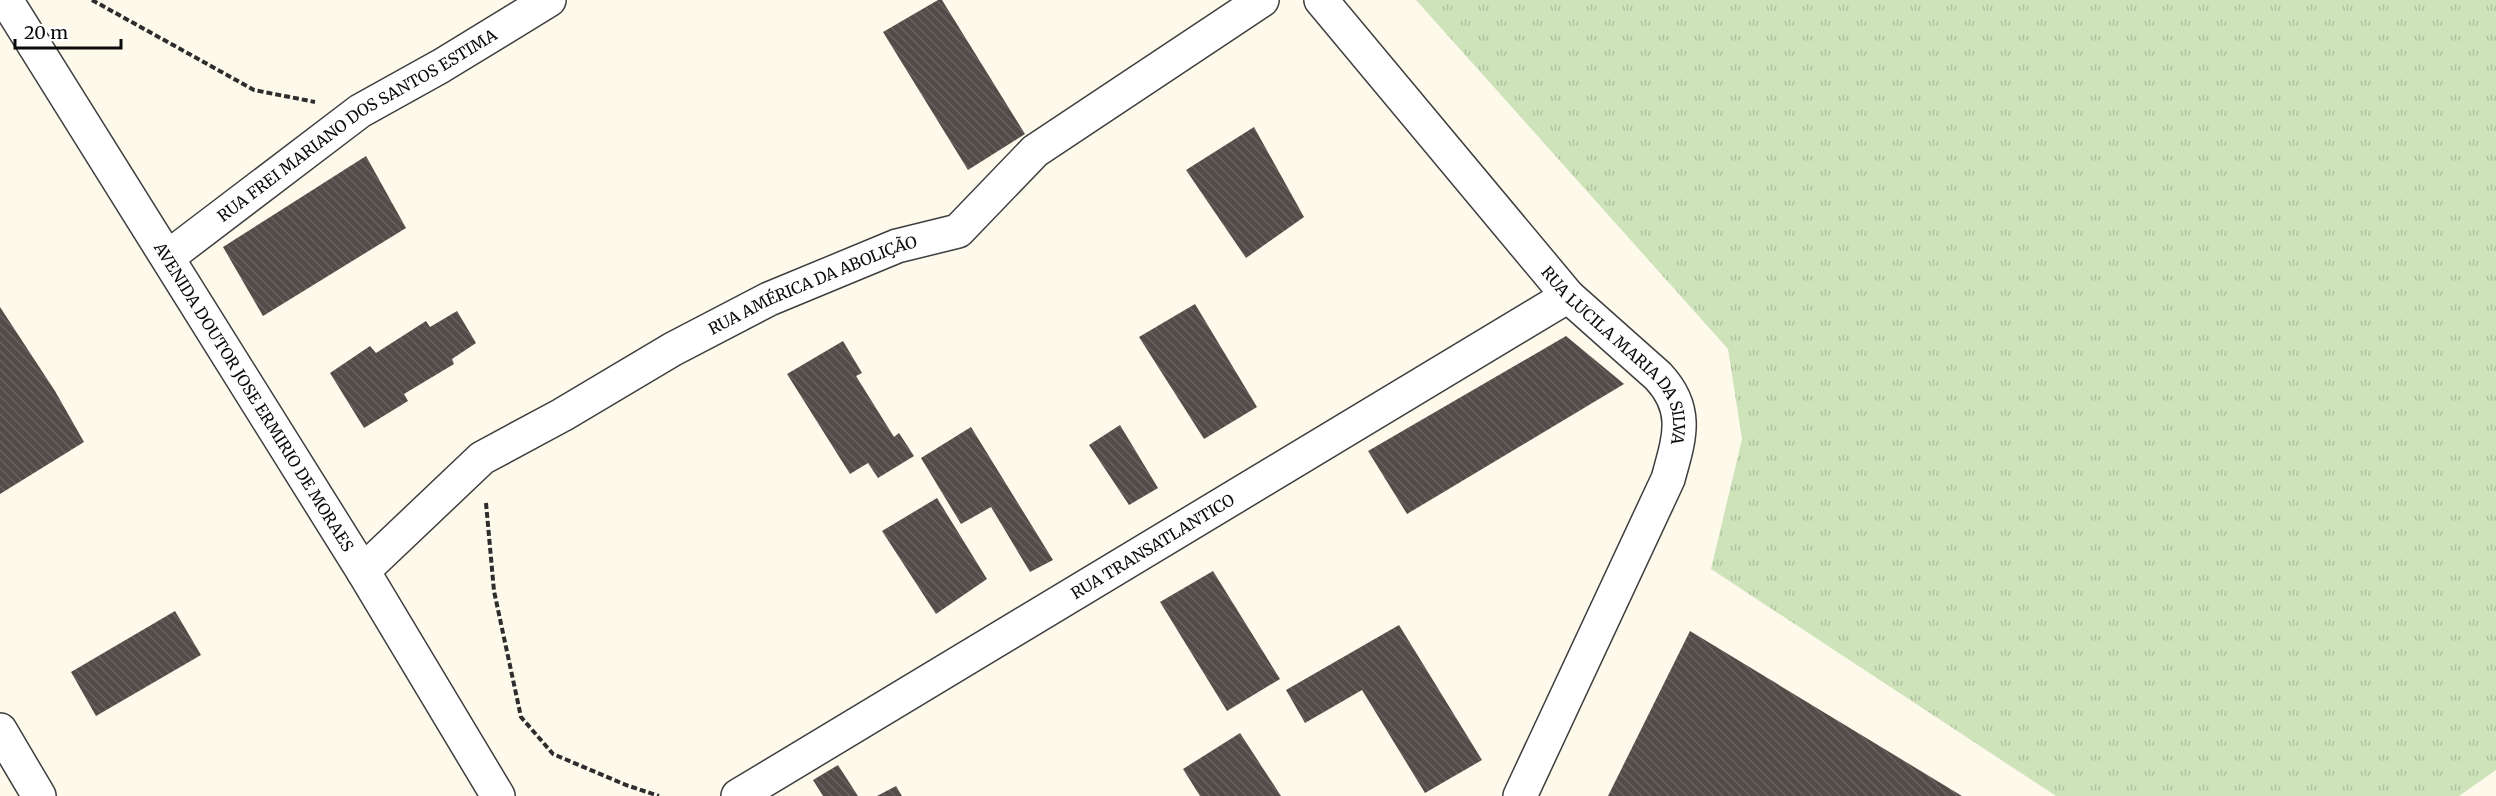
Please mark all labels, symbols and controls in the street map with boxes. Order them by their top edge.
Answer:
scale bar [15,12,122,50]
text: 20 m [24,21,68,44]
street label: RUA FREI MARIANO DOS SANTOS ESTIMA [213,24,501,226]
street label: RUA AMÉRICA DA ABOLIÇÃO [705,231,919,339]
street label: AVENIDA DOUTOR JOSE ERMIRIO DE MORAES [149,238,358,555]
street label: RUA LUCILA MARIA DA SILVA [1537,262,1689,447]
street label: RUA TRANSATLANTICO [1067,489,1238,603]

